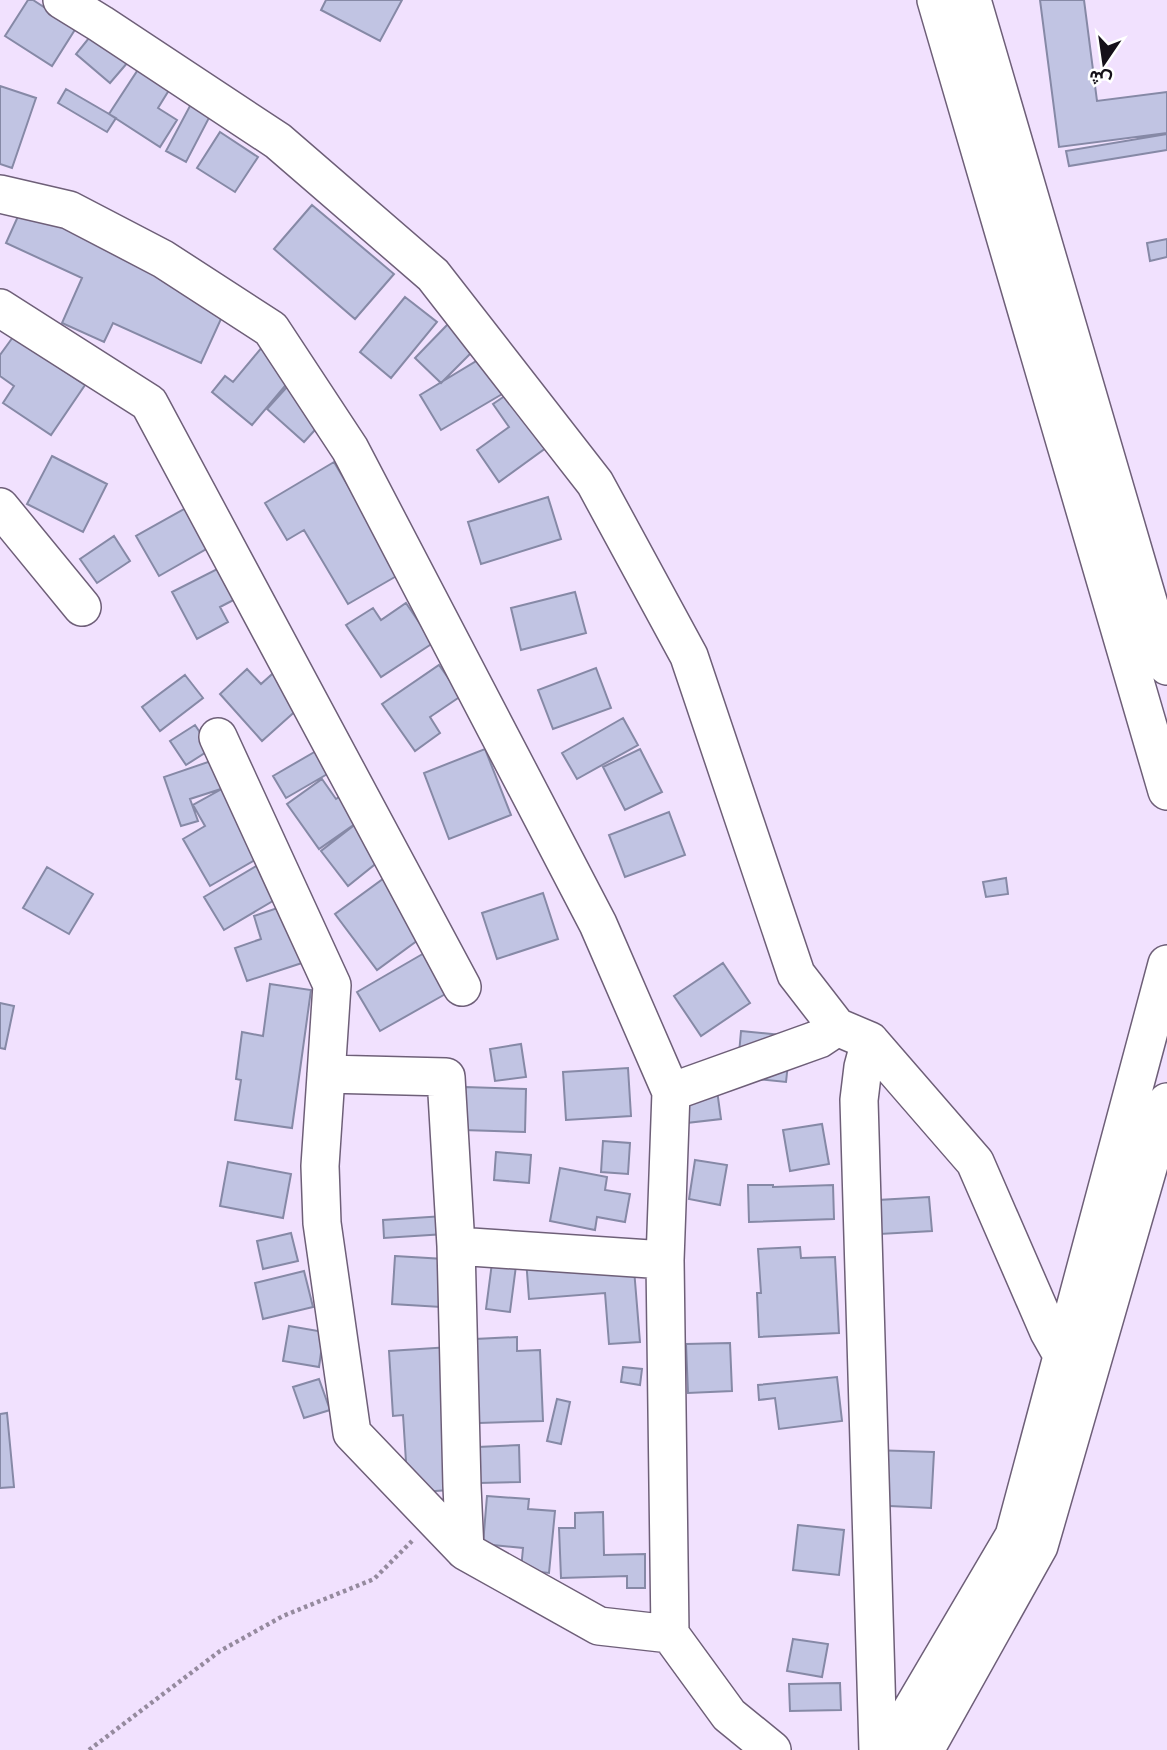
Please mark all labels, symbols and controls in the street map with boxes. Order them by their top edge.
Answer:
north arrow [1069,28,1139,98]
text: ش [1086,65,1114,94]

